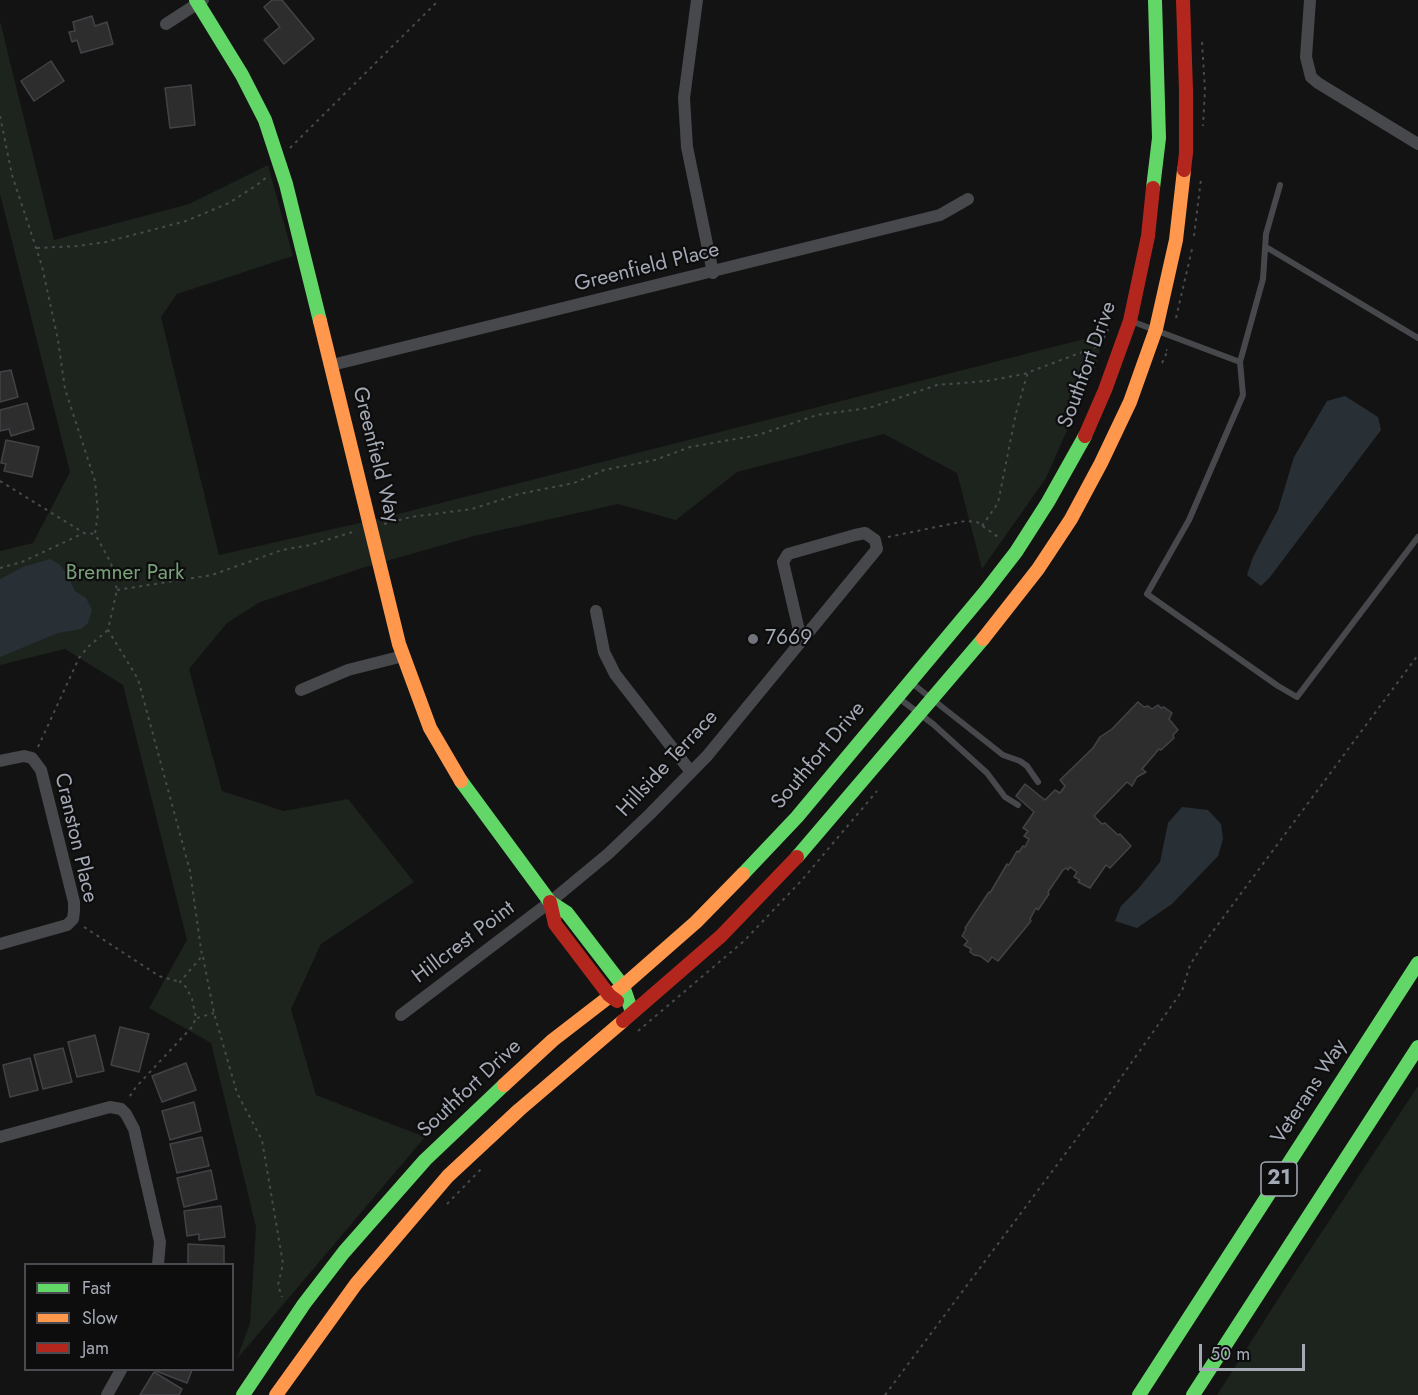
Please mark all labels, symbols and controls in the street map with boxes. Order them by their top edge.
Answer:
street label: Greenfield Place [572,238,722,298]
street label: Southfort Drive [1053,298,1123,432]
street label: Greenfield Way [346,384,404,526]
park label: Bremner Park [66,561,184,587]
place label: 7669 [765,626,812,652]
marker: 7669 [746,632,760,646]
street label: Southfort Drive [767,697,871,815]
street label: Hillside Terrace [612,705,724,823]
street label: Cranston Place [48,771,102,905]
street label: Hillcrest Point [408,896,520,990]
street label: Southfort Drive [413,1035,527,1143]
street label: Veterans Way [1267,1035,1353,1149]
road number: 21 [1261,1162,1297,1196]
legend [24,1263,234,1371]
text: Fast [82,1275,111,1301]
text: Slow [82,1305,118,1331]
scale bar [1202,1332,1308,1370]
text: Jam [82,1335,109,1361]
text: 50 m [1210,1341,1250,1367]

